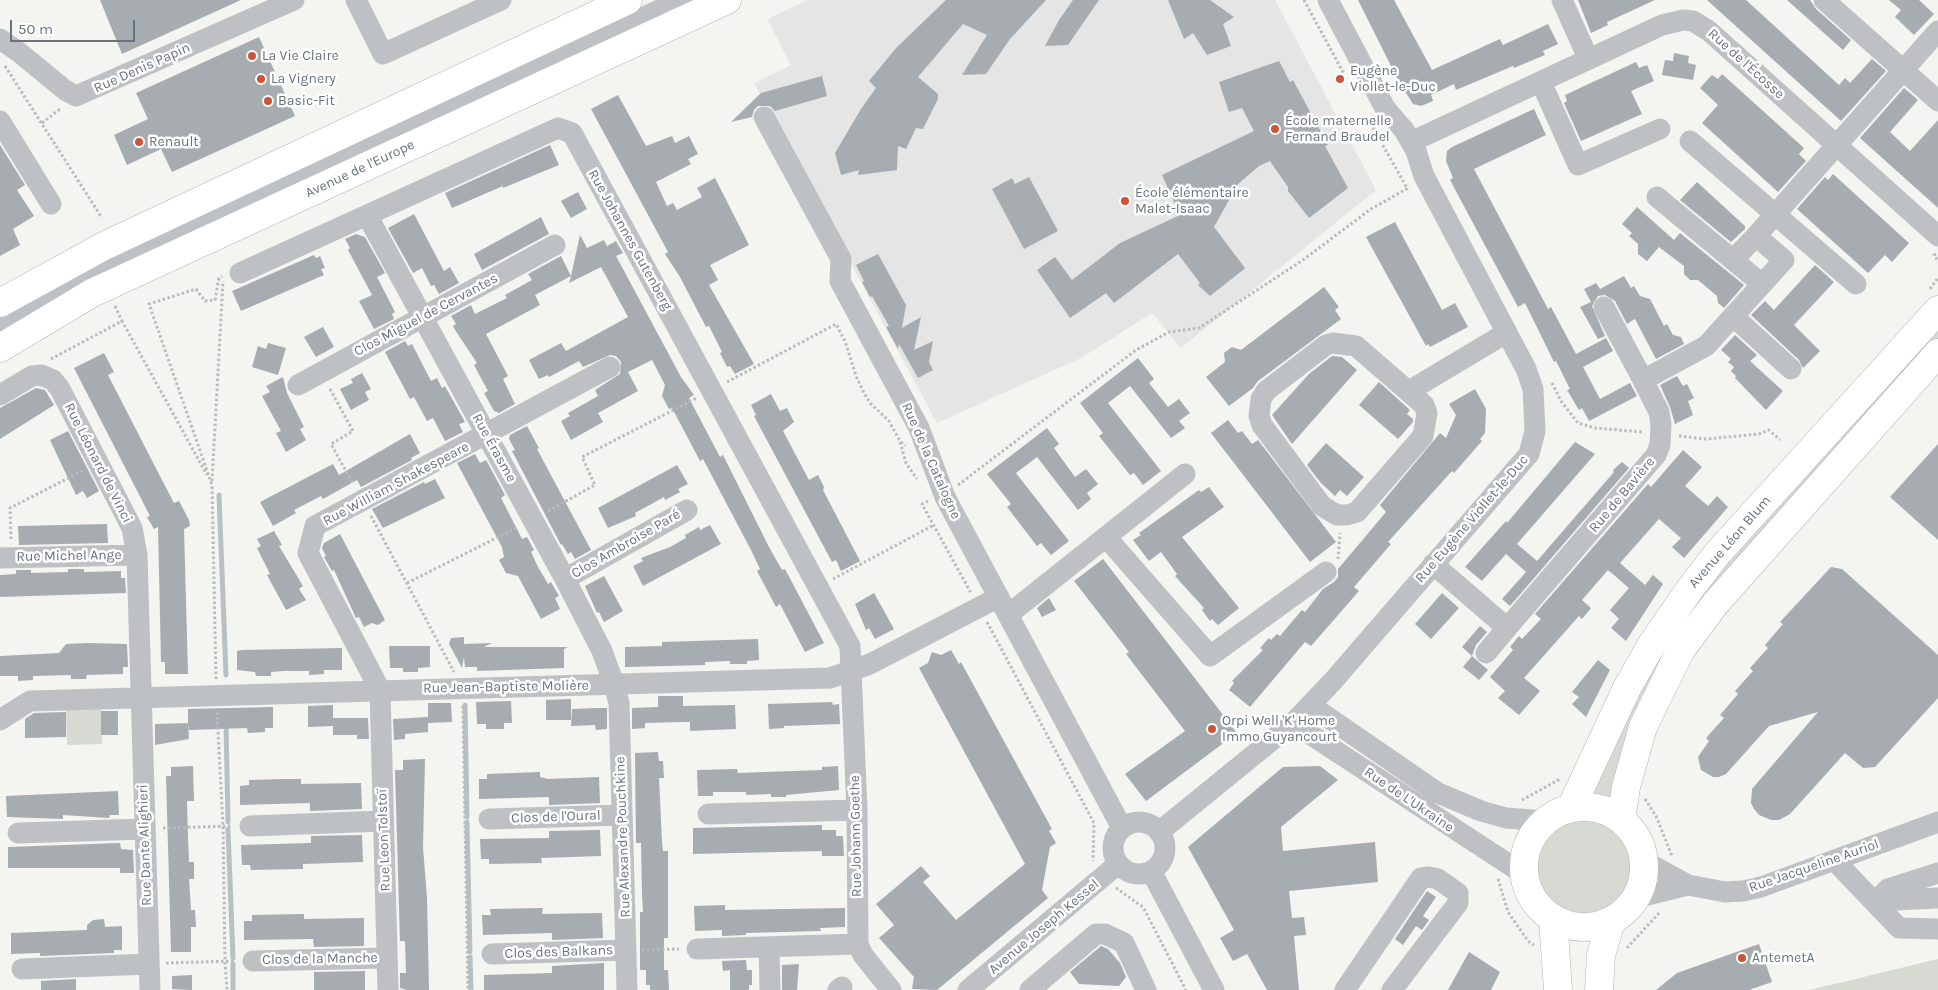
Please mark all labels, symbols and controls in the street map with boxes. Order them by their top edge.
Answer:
scale bar [12,10,138,42]
text: 50 m [18,20,53,38]
street label: Rue de l'Écosse [1704,25,1788,103]
street label: Rue Denis Papin [91,39,193,97]
place label: La Vie Claire [262,48,339,64]
marker: La Vie Claire [246,50,258,62]
place label: Eugène Viollet-le-Duc [1350,63,1436,95]
place label: La Vignery [271,71,336,87]
marker: La Vignery [255,73,267,85]
marker: Eugène Viollet-le-Duc [1334,73,1346,85]
place label: Basic-Fit [278,93,335,109]
marker: Basic-Fit [262,95,274,107]
place label: École maternelle Fernand Braudel [1285,113,1391,146]
marker: École maternelle Fernand Braudel [1269,123,1281,135]
place label: Renault [149,134,199,150]
marker: Renault [133,136,145,148]
street label: Avenue de l'Europe [303,136,417,202]
street label: Rue Johannes Gutenberg [584,167,676,313]
place label: École élémentaire Malet-Isaac [1135,185,1249,218]
marker: École élémentaire Malet-Isaac [1119,195,1131,207]
street label: Clos Miguel de Cervantes [351,270,501,360]
street label: Rue Léonard de Vinci [60,400,136,526]
street label: Rue de la Catalogne [898,400,964,522]
street label: Rue Érasme [468,411,520,485]
street label: Rue William Shakespeare [320,438,472,530]
street label: Rue Eugène Viollet-le-Duc [1412,452,1532,586]
street label: Rue de Bavière [1586,454,1658,536]
street label: Avenue Léon Blum [1685,492,1775,592]
street label: Clos Ambroise Paré [569,506,683,582]
street label: Rue Michel Ange [16,547,122,565]
street label: Rue Jean-Baptiste Molière [423,677,589,697]
place label: Orpi Well 'K' Home Immo Guyancourt [1222,713,1337,746]
marker: Orpi Well 'K' Home Immo Guyancourt [1206,723,1218,735]
street label: Rue Alexandre Pouchkine [612,756,634,918]
street label: Rue de L'Ukraine [1361,764,1457,836]
street label: Rue Johann Goethe [847,775,865,897]
street label: Rue Dante Alighieri [134,784,156,906]
street label: Rue Leon Tolstoï [374,788,394,892]
street label: Clos de l'Oural [511,807,601,827]
street label: Rue Jacqueline Auriol [1747,836,1881,896]
street label: Avenue Joseph Kessel [985,876,1103,978]
street label: Clos des Balkans [504,942,614,962]
street label: Clos de la Manche [262,950,378,968]
place label: AntemetA [1752,950,1815,966]
marker: AntemetA [1736,952,1748,964]

